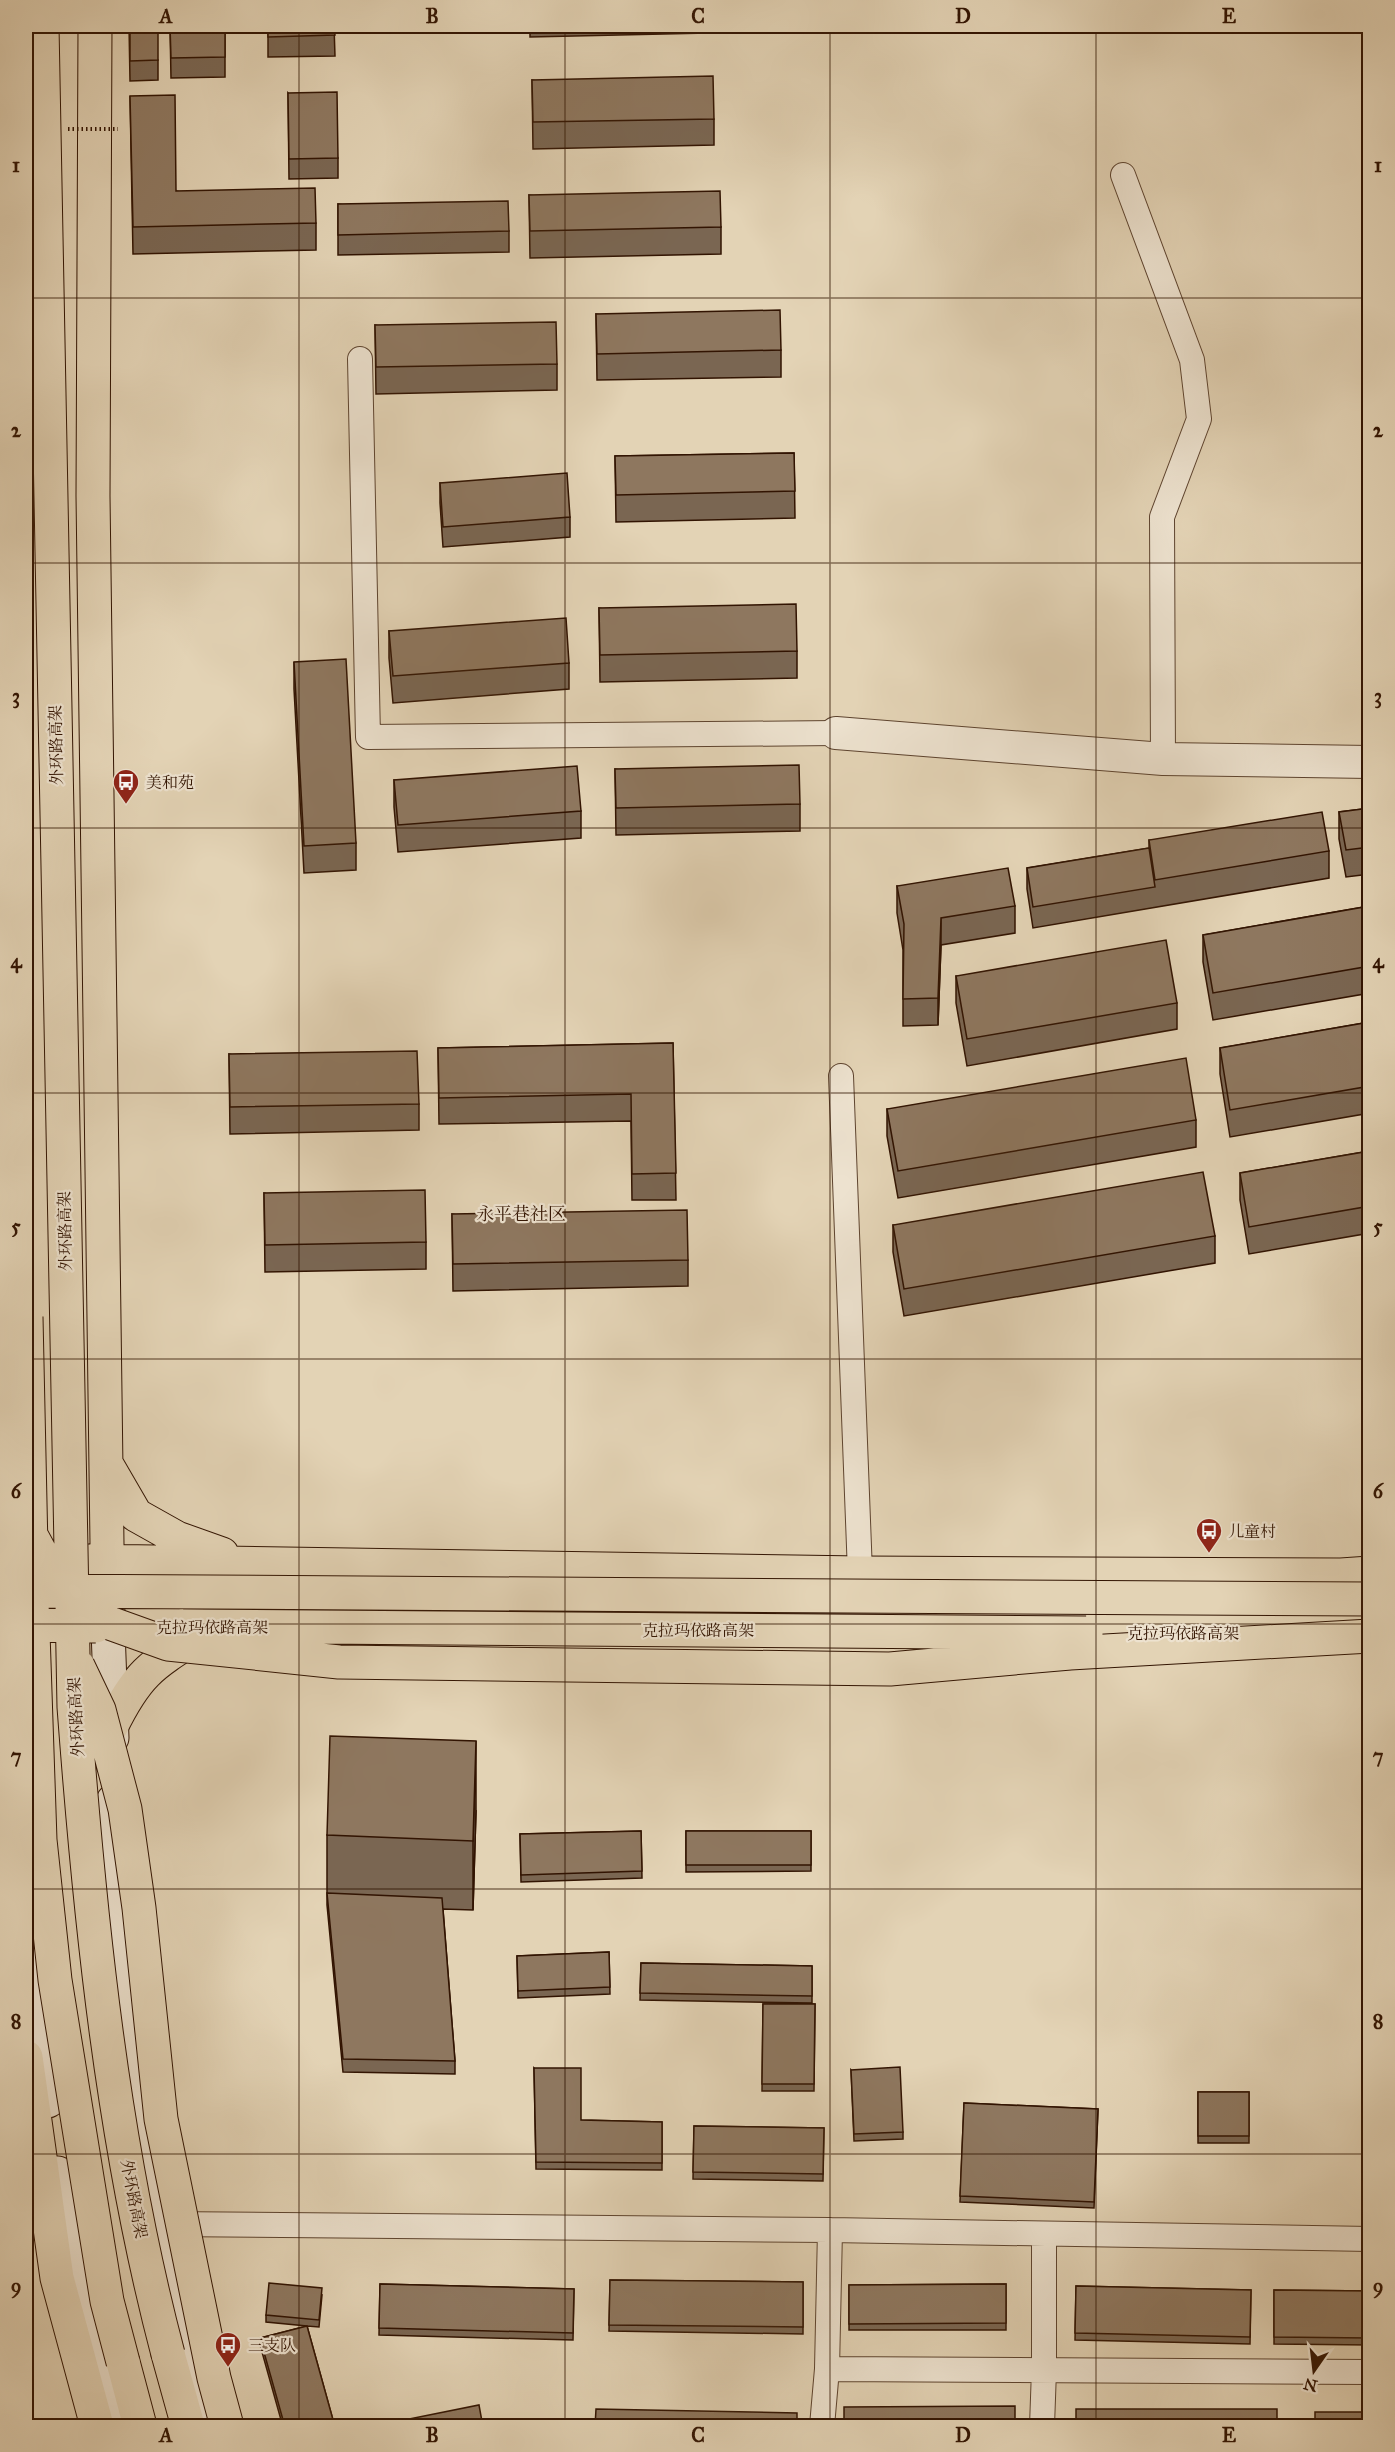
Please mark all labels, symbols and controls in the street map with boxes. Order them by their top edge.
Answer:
text: A [157,4,173,28]
text: B [425,4,439,28]
text: C [691,4,705,28]
text: D [955,4,971,28]
text: E [1222,4,1237,28]
text: 1 [12,153,20,177]
text: 1 [1374,153,1382,177]
text: 2 [11,418,22,442]
text: 2 [1373,418,1384,442]
text: 3 [12,684,20,709]
text: 3 [1374,684,1382,709]
street label: 外环路高架 [46,705,66,785]
bus stop icon: 美和苑 [111,767,141,805]
place label: 美和苑 [146,773,194,792]
text: 4 [10,949,22,974]
text: 4 [1372,949,1384,974]
street label: 外环路高架 [55,1191,75,1271]
district label: 永平巷社区 [476,1203,566,1225]
text: 5 [11,1214,21,1238]
text: 5 [1373,1214,1383,1238]
text: 6 [11,1479,23,1503]
text: 6 [1373,1479,1385,1503]
bus stop icon: 儿童村 [1194,1516,1224,1554]
place label: 儿童村 [1228,1522,1276,1541]
street label: 克拉玛依路高架 [156,1618,268,1637]
street label: 克拉玛依路高架 [642,1621,754,1640]
street label: 克拉玛依路高架 [1127,1624,1239,1643]
street label: 外环路高架 [64,1677,88,1757]
text: 7 [11,1744,22,1768]
text: 7 [1373,1744,1384,1768]
text: 8 [11,2009,21,2033]
text: 8 [1373,2009,1383,2033]
street label: 外环路高架 [117,2158,151,2240]
text: 9 [11,2274,21,2299]
text: 9 [1373,2274,1383,2299]
bus stop icon: 三支队 [213,2330,243,2368]
place label: 三支队 [248,2336,296,2355]
north arrow [1284,2341,1344,2401]
text: N [1301,2374,1319,2396]
text: A [157,2423,173,2447]
text: B [425,2423,439,2447]
text: C [691,2423,705,2447]
text: D [955,2423,971,2447]
text: E [1222,2423,1237,2447]

